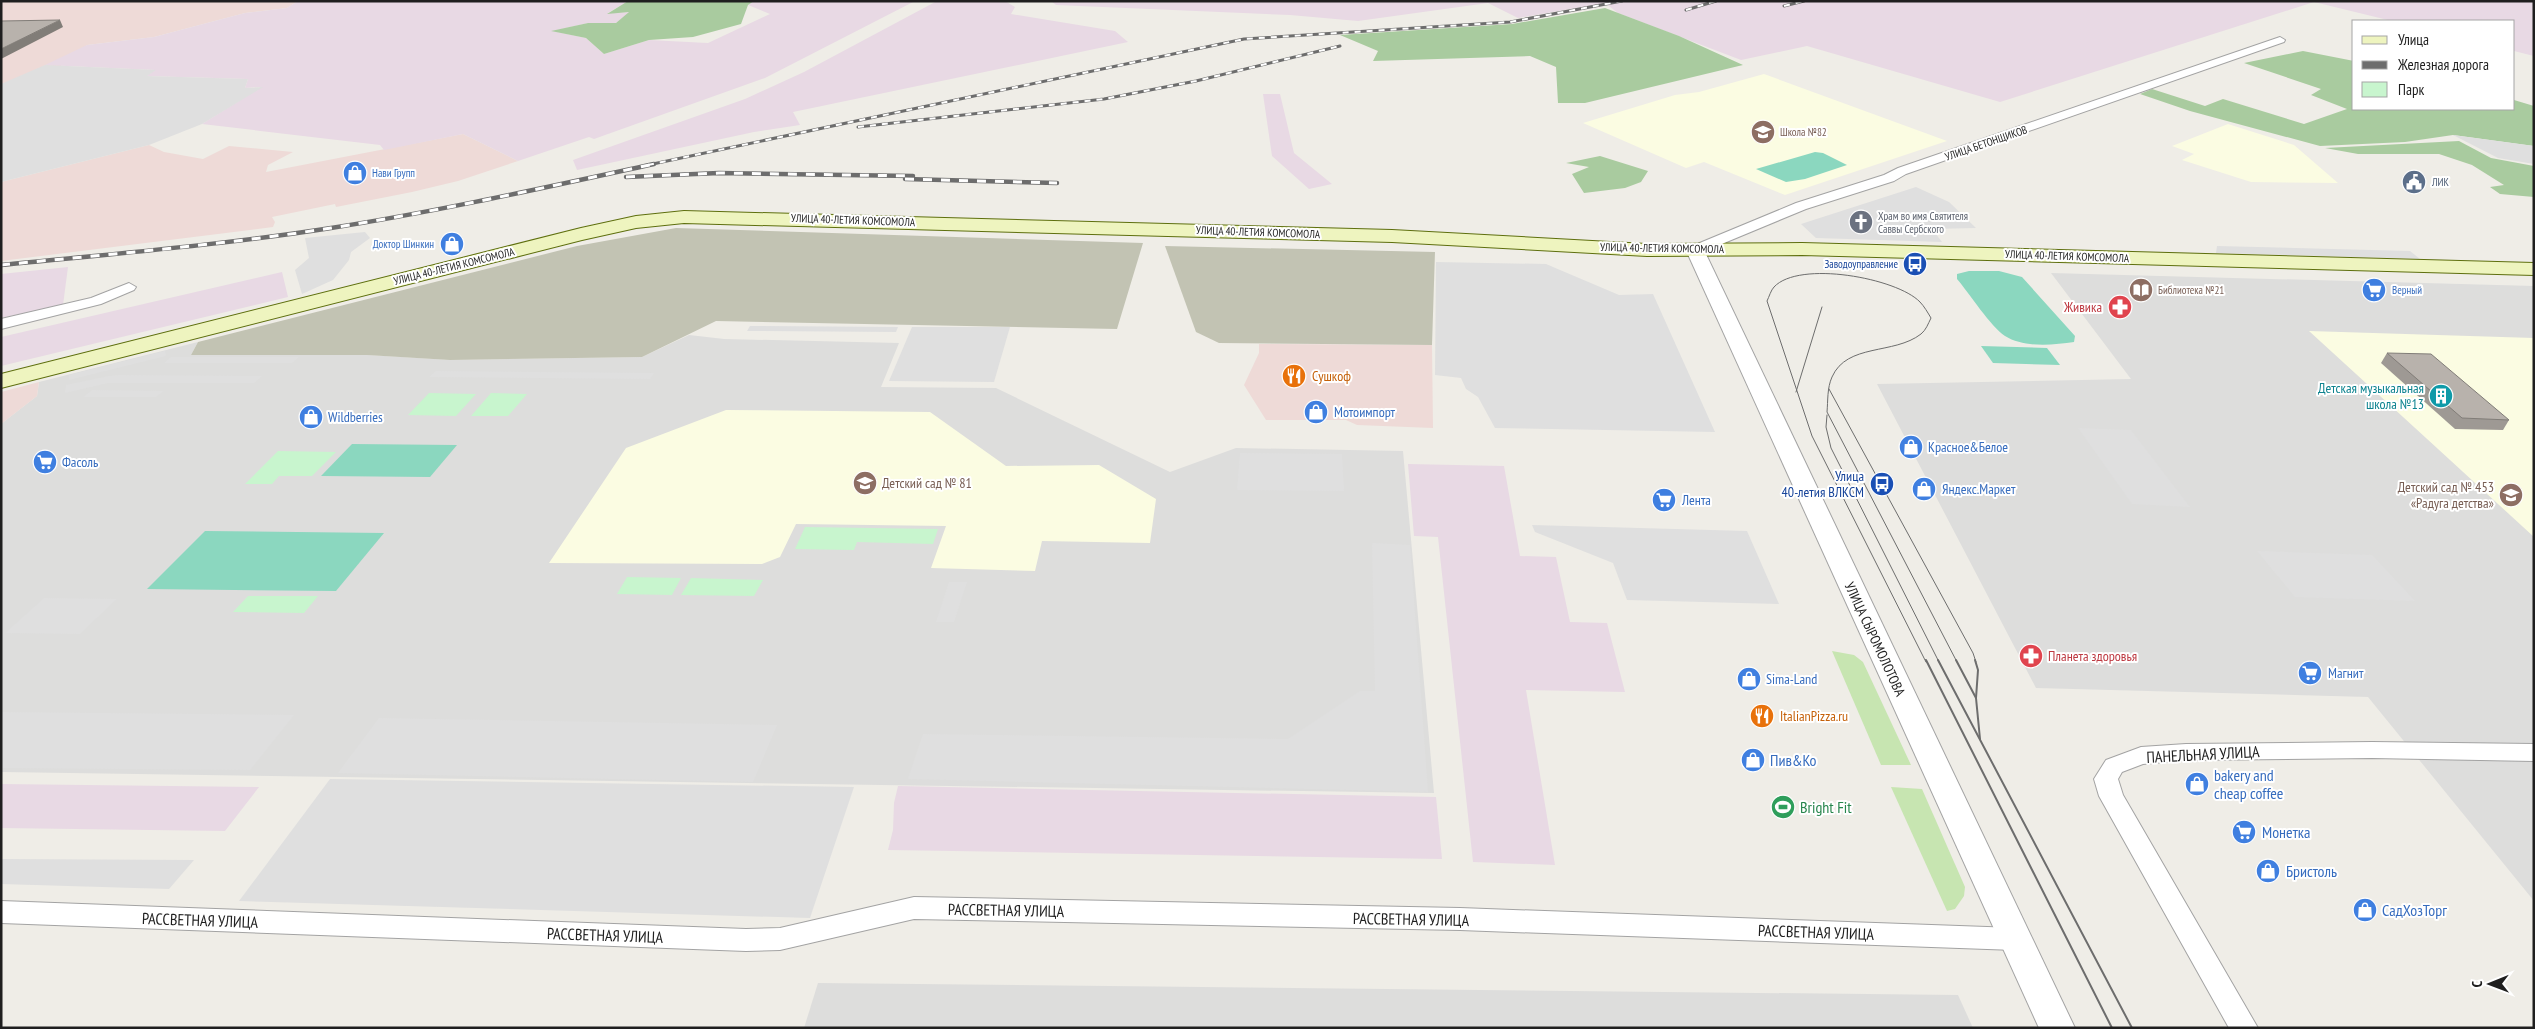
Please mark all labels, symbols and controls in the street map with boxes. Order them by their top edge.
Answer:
legend [2352,20,2515,110]
text: Улица [2398,30,2429,49]
text: Железная дорога [2397,55,2489,74]
text: Парк [2398,80,2424,99]
school or university icon: Школа №82 [1750,119,1776,145]
street label: УЛИЦА БЕТОНЩИКОВ [1943,122,2029,164]
place label: Школа №82 [1780,125,1827,139]
shop icon: Нави Групп [342,160,368,186]
place label: Нави Групп [372,166,415,180]
public building icon: ЛИК [2401,169,2427,195]
place label: ЛИК [2431,175,2450,189]
church icon: Храм во имя Святителя Саввы Сербского [1848,209,1874,235]
place label: Храм во имя Святителя Саввы Сербского [1878,209,1968,236]
street label: УЛИЦА 40-ЛЕТИЯ КОМСОМОЛА [791,211,916,229]
street label: УЛИЦА 40-ЛЕТИЯ КОМСОМОЛА [1196,223,1321,241]
shop icon: Доктор Шинкин [439,231,465,257]
place label: Доктор Шинкин [373,237,434,251]
street label: УЛИЦА 40-ЛЕТИЯ КОМСОМОЛА [1600,240,1725,256]
street label: УЛИЦА 40-ЛЕТИЯ КОМСОМОЛА [392,244,517,288]
street label: УЛИЦА 40-ЛЕТИЯ КОМСОМОЛА [2005,247,2130,265]
bus stop icon: Заводоуправление [1902,251,1928,277]
place label: Заводоуправление [1825,257,1898,271]
library icon: Библиотека №21 [2128,277,2154,303]
supermarket icon: Верный [2361,277,2387,303]
place label: Библиотека №21 [2158,283,2224,297]
place label: Верный [2392,283,2422,297]
pharmacy icon: Живика [2107,294,2133,320]
place label: Живика [2063,298,2102,316]
restaurant icon: Сушкоф [1281,363,1307,389]
place label: Сушкоф [1312,367,1351,385]
place label: Детская музыкальная школа №13 [2318,379,2424,413]
building icon: Детская музыкальная школа №13 [2428,383,2454,409]
shop icon: Мотоимпорт [1303,399,1329,425]
place label: Мотоимпорт [1334,403,1396,421]
shop icon: Wildberries [298,404,324,430]
place label: Wildberries [328,408,383,426]
shop icon: Красное&Белое [1898,434,1924,460]
place label: Красное&Белое [1928,438,2008,456]
supermarket icon: Фасоль [32,449,58,475]
place label: Фасоль [62,453,98,471]
place label: Улица 40-летия ВЛКСМ [1782,467,1864,501]
school or university icon: Детский сад № 81 [852,470,878,496]
bus stop icon: Улица 40-летия ВЛКСМ [1869,471,1895,497]
place label: Детский сад № 81 [882,474,972,492]
shop icon: Яндекс.Маркет [1911,476,1937,502]
place label: Детский сад № 453 «Радуга детства» [2398,478,2494,512]
place label: Яндекс.Маркет [1942,480,2016,498]
school or university icon: Детский сад № 453 «Радуга детства» [2498,482,2524,508]
supermarket icon: Лента [1651,487,1677,513]
place label: Лента [1681,491,1711,509]
street label: УЛИЦА СЫРОМОЛОТОВА [1841,579,1910,699]
pharmacy icon: Планета здоровья [2018,643,2044,669]
place label: Планета здоровья [2048,647,2137,665]
supermarket icon: Магнит [2297,660,2323,686]
place label: Магнит [2328,664,2364,682]
shop icon: Sima-Land [1736,666,1762,692]
place label: Sima-Land [1766,670,1817,688]
restaurant icon: ItalianPizza.ru [1749,703,1775,729]
place label: ItalianPizza.ru [1780,707,1848,725]
street label: ПАНЕЛЬНАЯ УЛИЦА [2146,741,2261,767]
shop icon: Пив&Ко [1740,747,1766,773]
place label: Пив&Ко [1770,750,1817,770]
place label: bakery and cheap coffee [2214,765,2283,803]
shop icon: bakery and cheap coffee [2184,771,2210,797]
sports icon: Bright Fit [1770,794,1796,820]
place label: Bright Fit [1800,797,1852,817]
supermarket icon: Монетка [2231,819,2257,845]
place label: Монетка [2262,822,2310,842]
shop icon: Бристоль [2255,858,2281,884]
place label: Бристоль [2286,861,2337,881]
shop icon: СадХозТорг [2352,897,2378,923]
street label: РАССВЕТНАЯ УЛИЦА [948,899,1065,921]
place label: СадХозТорг [2382,900,2447,920]
street label: РАССВЕТНАЯ УЛИЦА [142,908,259,932]
street label: РАССВЕТНАЯ УЛИЦА [1353,908,1470,930]
street label: РАССВЕТНАЯ УЛИЦА [1758,920,1875,944]
street label: РАССВЕТНАЯ УЛИЦА [547,923,664,947]
north arrow [2465,959,2515,1009]
text: С [2468,980,2486,988]

